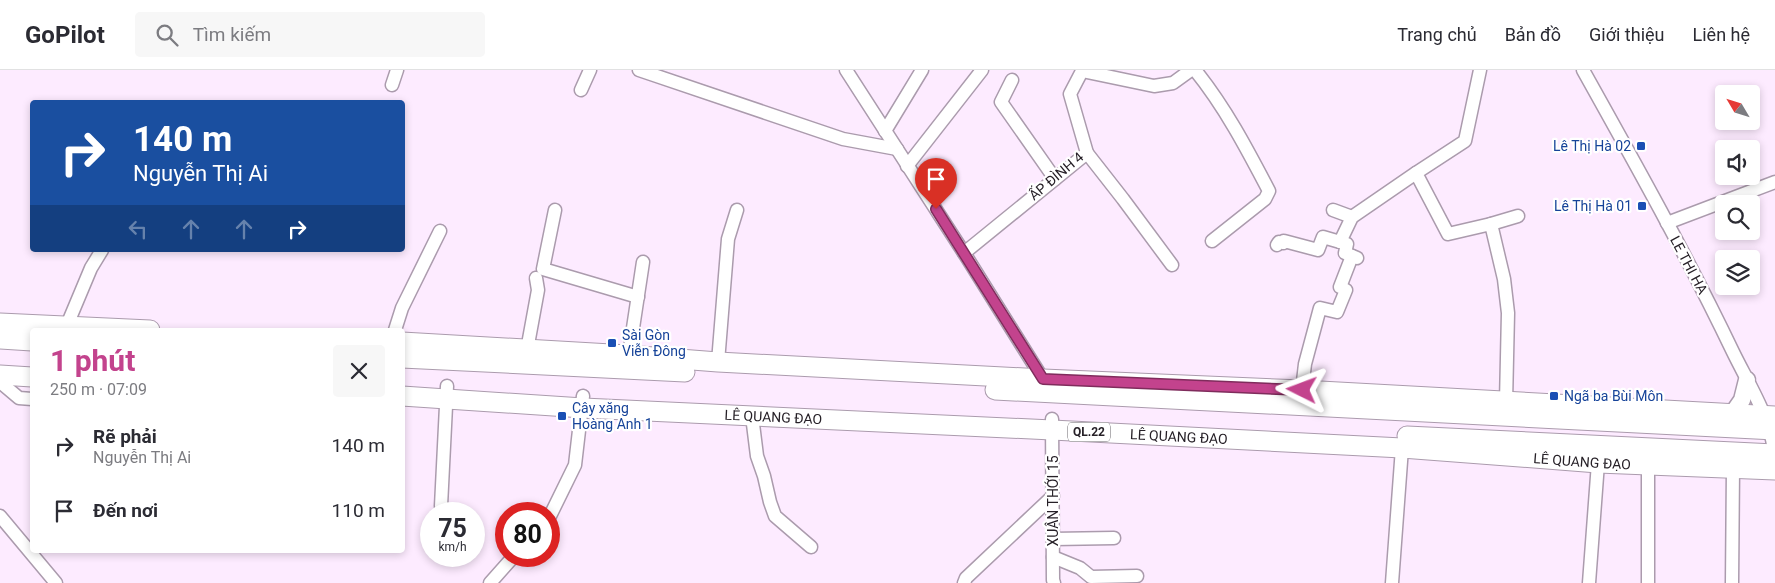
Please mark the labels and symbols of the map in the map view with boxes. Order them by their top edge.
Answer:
north arrow [1715,85,1760,130]
place label: Lê Thị Hà 02 [1553,138,1631,154]
marker: Lê Thị Hà 02 [1635,140,1647,152]
street label: ẤP ĐÌNH 4 [1024,147,1087,203]
pin [915,158,957,209]
place label: Lê Thị Hà 01 [1554,198,1632,214]
marker: Lê Thị Hà 01 [1636,200,1648,212]
street label: LE THI HA [1667,233,1711,297]
place label: Sài Gòn Viễn Đông [622,327,686,359]
marker: Sài Gòn Viễn Đông [606,337,618,349]
position arrow [1275,363,1327,415]
place label: Ngã ba Bùi Môn [1564,388,1663,404]
marker: Ngã ba Bùi Môn [1548,390,1560,402]
place label: Cây xăng Hoàng Anh 1 [572,400,653,432]
street label: LÊ QUANG ĐẠO [724,406,823,427]
marker: Cây xăng Hoàng Anh 1 [556,410,568,422]
road number: QL.22 [1068,422,1110,442]
street label: LÊ QUANG ĐẠO [1130,425,1228,447]
street label: LÊ QUANG ĐẠO [1533,450,1631,472]
street label: XUÂN THỚI 15 [1044,455,1061,547]
speed limit sign: 80 [495,502,560,567]

